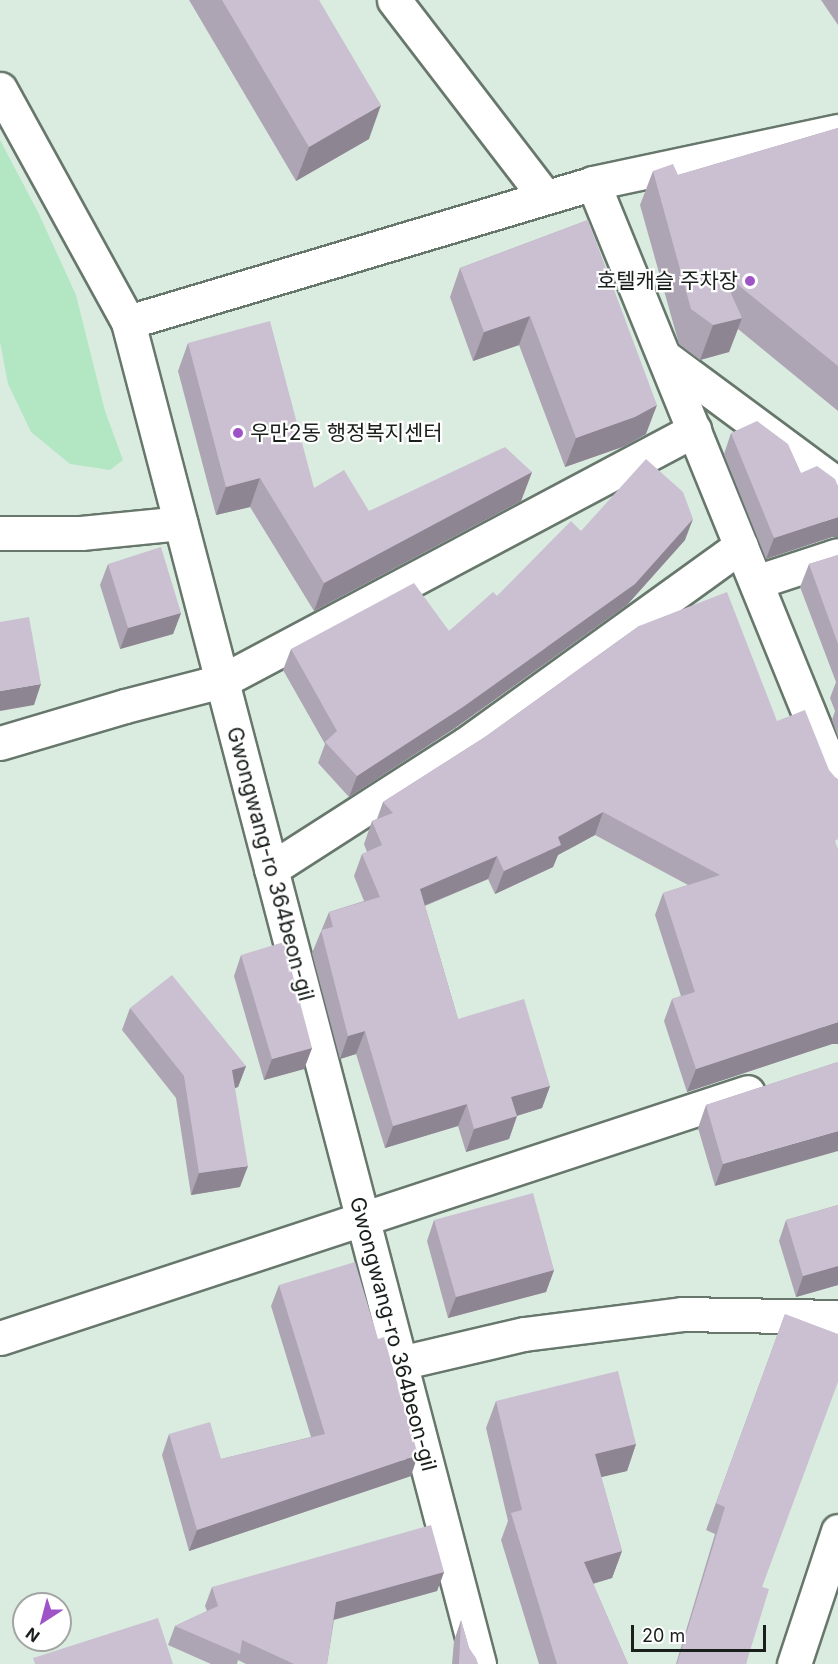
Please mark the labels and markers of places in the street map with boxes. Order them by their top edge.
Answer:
place label: 호텔캐슬 주차장 [597,268,738,294]
marker: 호텔캐슬 주차장 [743,274,757,288]
place label: 우만2동 행정복지센터 [250,420,443,446]
marker: 우만2동 행정복지센터 [231,426,245,440]

